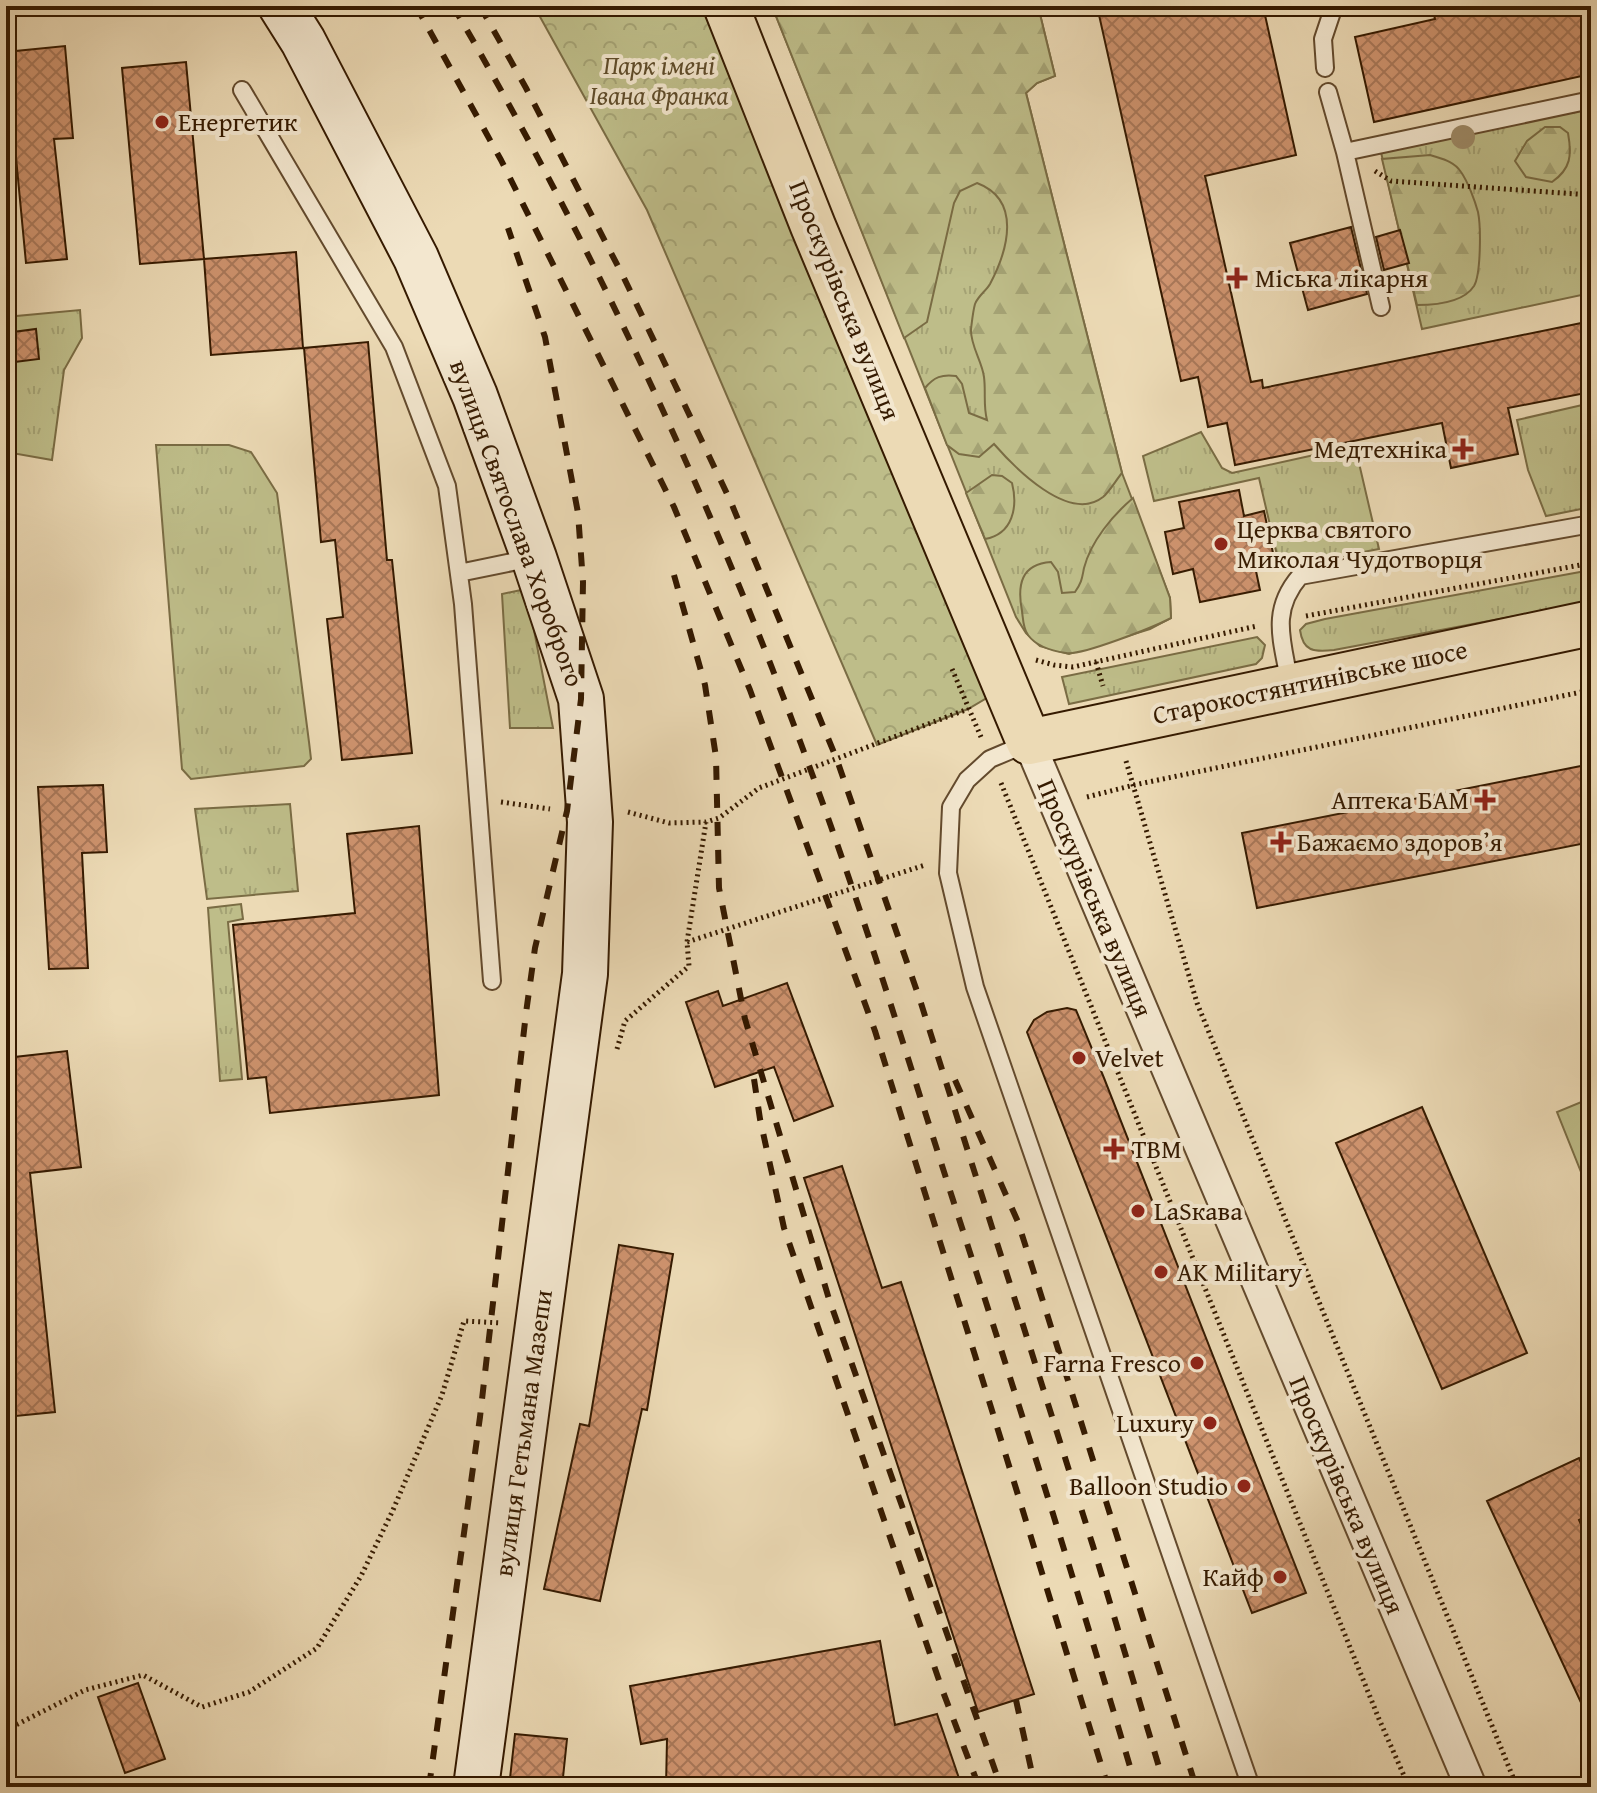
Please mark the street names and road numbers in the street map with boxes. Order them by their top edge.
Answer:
street label: Проскурівська вулиця [780,174,911,426]
street label: вулиця Святослава Хороброго [440,354,595,692]
street label: Старокостянтинівське шосе [1149,629,1471,734]
street label: Проскурівська вулиця [1028,773,1163,1023]
street label: вулиця Гетьмана Мазепи [483,1287,562,1579]
street label: Проскурівська вулиця [1280,1370,1415,1620]

